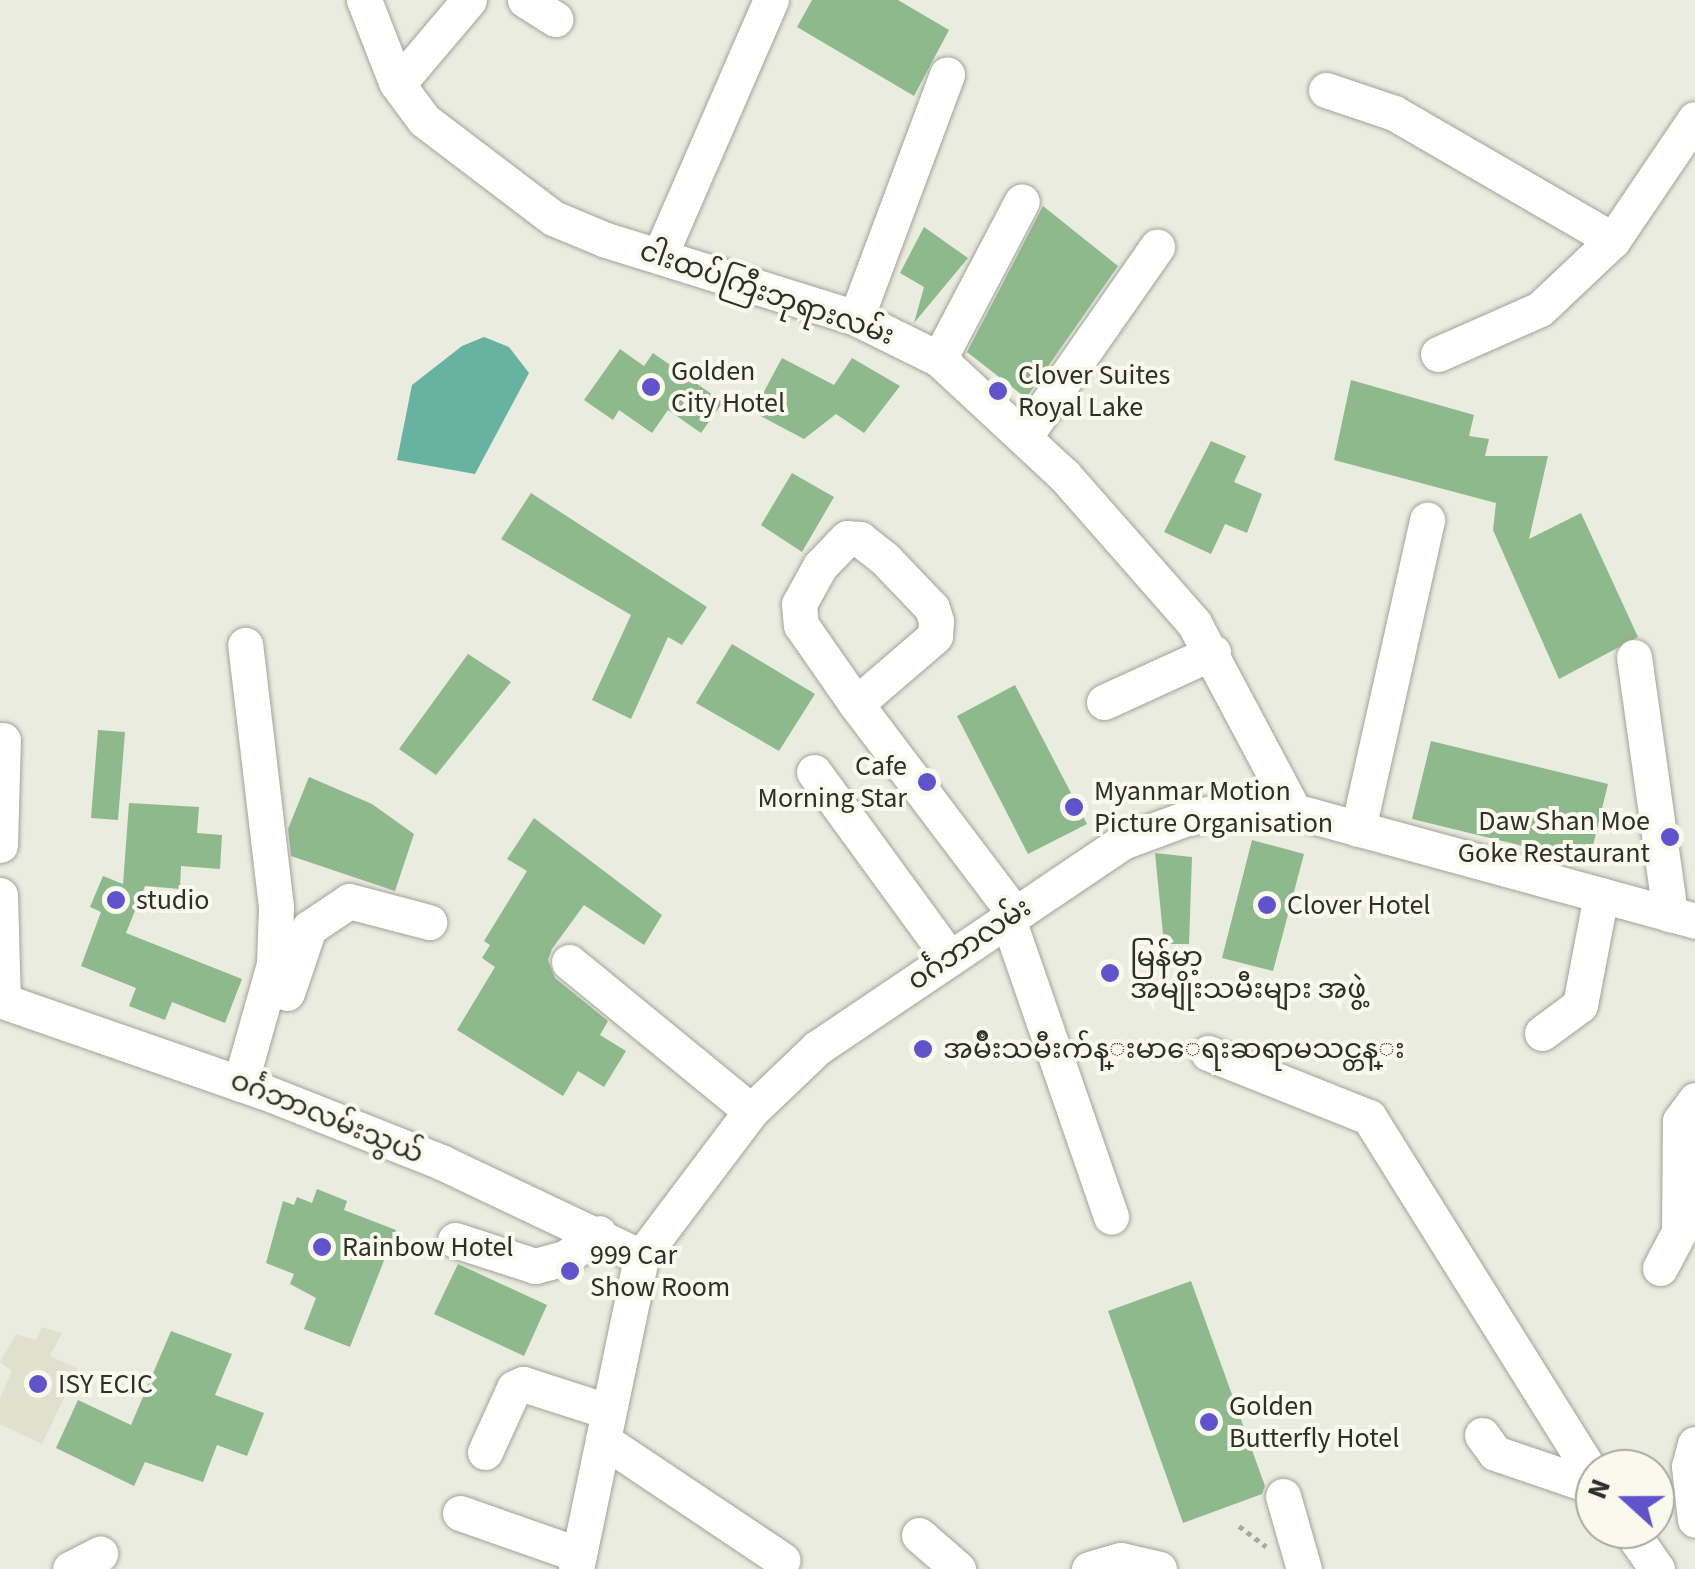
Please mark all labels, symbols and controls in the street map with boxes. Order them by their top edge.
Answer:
street label: ငါးထပ်ကြီးဘုရားလမ်း [635,234,899,352]
place label: Golden City Hotel [671,354,785,420]
place label: Clover Suites Royal Lake [1018,358,1170,424]
marker: Golden City Hotel [640,376,662,398]
marker: Clover Suites Royal Lake [987,380,1009,402]
place label: Cafe Morning Star [758,749,907,815]
marker: Cafe Morning Star [916,771,938,793]
place label: Myanmar Motion Picture Organisation [1094,774,1333,840]
marker: Myanmar Motion Picture Organisation [1063,796,1085,818]
place label: Daw Shan Moe Goke Restaurant [1458,804,1650,870]
marker: Daw Shan Moe Goke Restaurant [1659,826,1681,848]
place label: studio [136,883,209,917]
place label: Clover Hotel [1287,888,1430,922]
marker: studio [105,889,127,911]
street label: ဝင်္ဂဘာလမ်း [901,890,1037,998]
marker: Clover Hotel [1256,894,1278,916]
place label: မြန်မာ့ အမျိုးသမီးများ အဖွဲ့ [1130,940,1366,1006]
marker: မြန်မာ့ အမျိုးသမီးများ အဖွဲ့ [1099,962,1121,984]
place label: အမ်ိဳးသမီးက်န္းမာေရးဆရာမသင္တန္း [943,1032,1405,1066]
marker: အမ်ိဳးသမီးက်န္းမာေရးဆရာမသင္တန္း [912,1038,934,1060]
street label: ဝင်္ဂဘာလမ်းသွယ် [226,1063,428,1171]
place label: Rainbow Hotel [342,1230,513,1264]
marker: Rainbow Hotel [311,1236,333,1258]
place label: 999 Car Show Room [590,1238,730,1304]
marker: 999 Car Show Room [559,1260,581,1282]
place label: ISY ECIC [58,1367,153,1401]
marker: ISY ECIC [27,1373,49,1395]
place label: Golden Butterfly Hotel [1229,1389,1399,1455]
marker: Golden Butterfly Hotel [1198,1411,1220,1433]
north arrow [1575,1449,1675,1549]
text: N [1577,1473,1621,1505]

